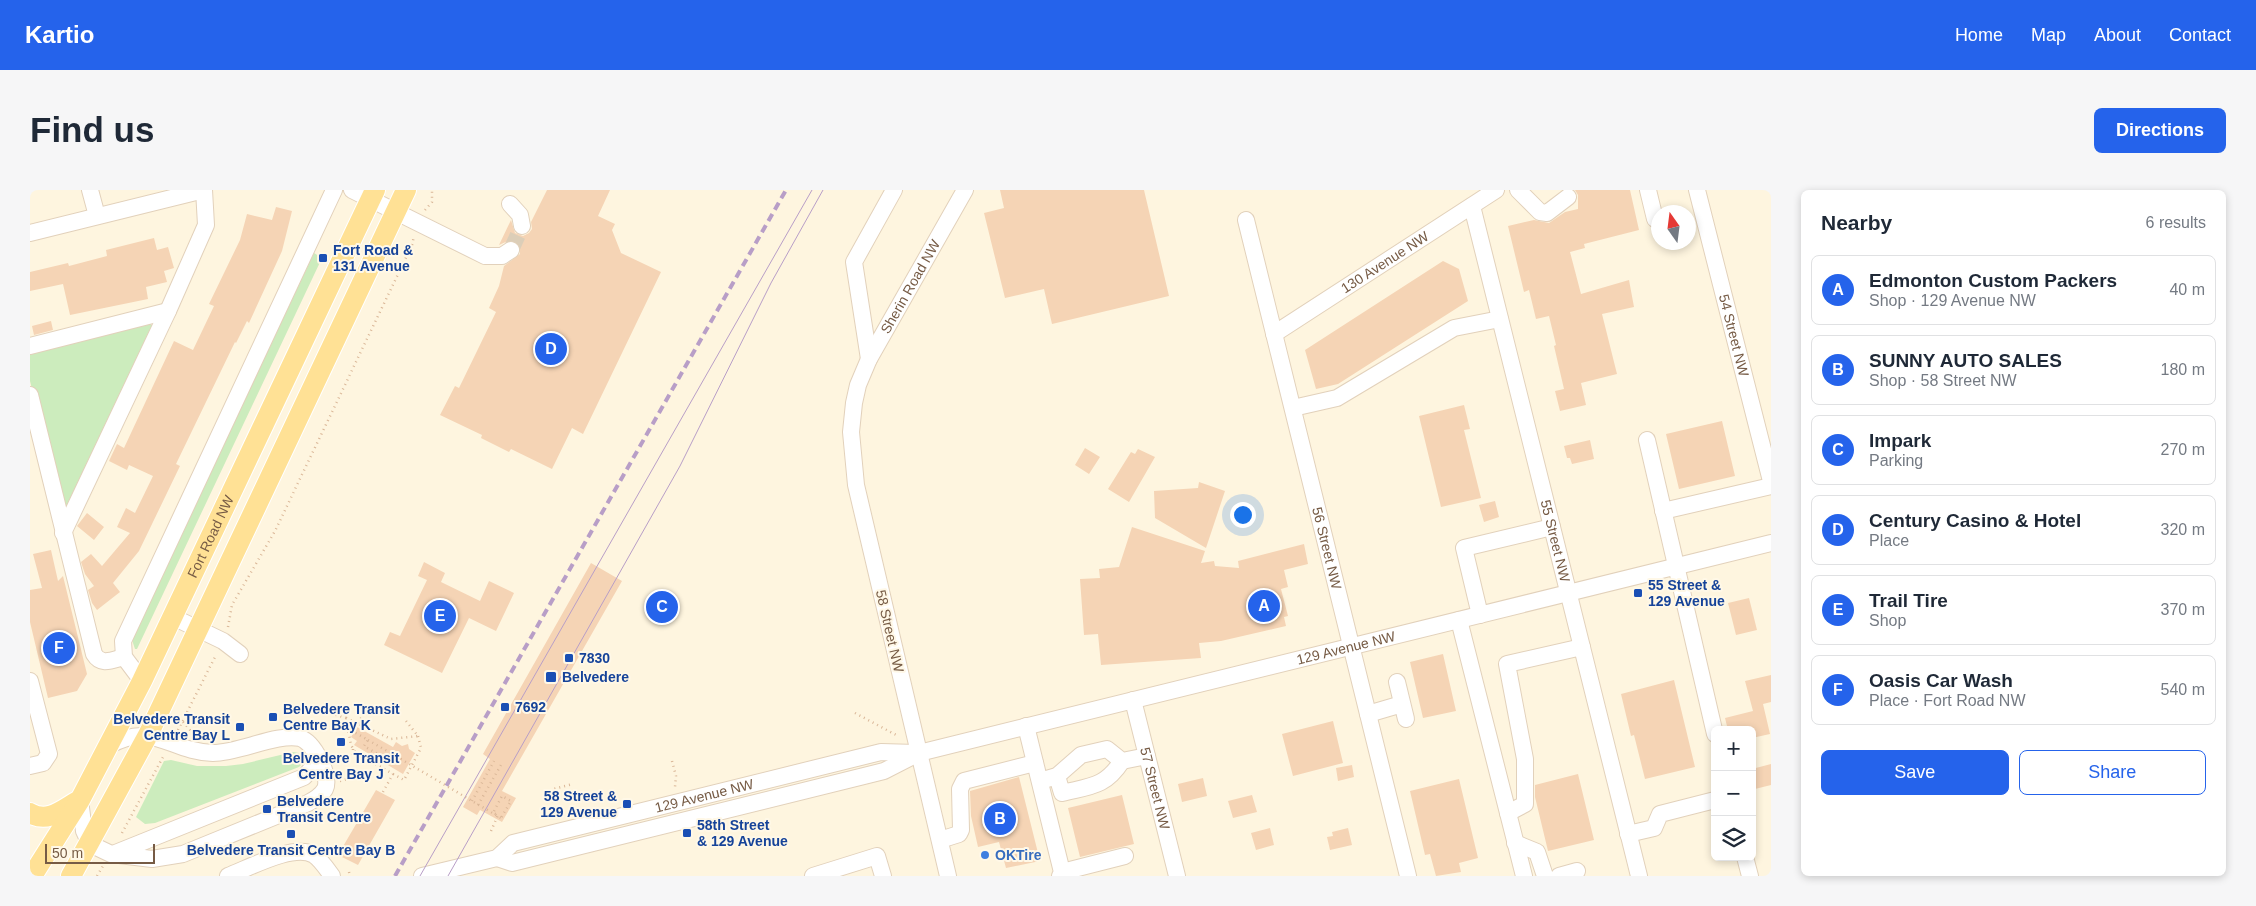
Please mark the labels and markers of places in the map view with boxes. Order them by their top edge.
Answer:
place label: Fort Road & 131 Avenue [333,242,413,274]
marker: Fort Road & 131 Avenue [317,252,329,264]
pin: D [535,330,567,368]
place label: 55 Street & 129 Avenue [1648,577,1725,609]
pin: A [1248,587,1280,625]
marker: 55 Street & 129 Avenue [1632,587,1644,599]
pin: C [646,588,678,626]
pin: E [424,597,456,635]
pin: F [43,629,75,667]
place label: 7830 [579,650,610,666]
marker: 7830 [563,652,575,664]
place label: Belvedere [562,669,629,685]
marker: Belvedere [544,670,558,684]
place label: 7692 [515,699,546,715]
place label: Belvedere Transit Centre Bay K [283,701,400,733]
marker: 7692 [499,701,511,713]
place label: Belvedere Transit Centre Bay L [113,711,230,743]
marker: Belvedere Transit Centre Bay K [267,711,279,723]
marker: Belvedere Transit Centre Bay L [234,721,246,733]
marker: Belvedere Transit Centre Bay J [335,736,347,748]
place label: Belvedere Transit Centre Bay J [283,750,400,782]
place label: 58 Street & 129 Avenue [540,788,617,820]
place label: Belvedere Transit Centre [277,793,371,825]
marker: 58 Street & 129 Avenue [621,798,633,810]
pin: B [984,800,1016,838]
marker: Belvedere Transit Centre [261,803,273,815]
place label: 58th Street & 129 Avenue [697,817,788,849]
marker: 58th Street & 129 Avenue [681,827,693,839]
marker: Belvedere Transit Centre Bay B [285,828,297,840]
place label: Belvedere Transit Centre Bay B [187,842,395,858]
place label: OKTire [995,847,1042,863]
marker: OKTire [979,849,991,861]

